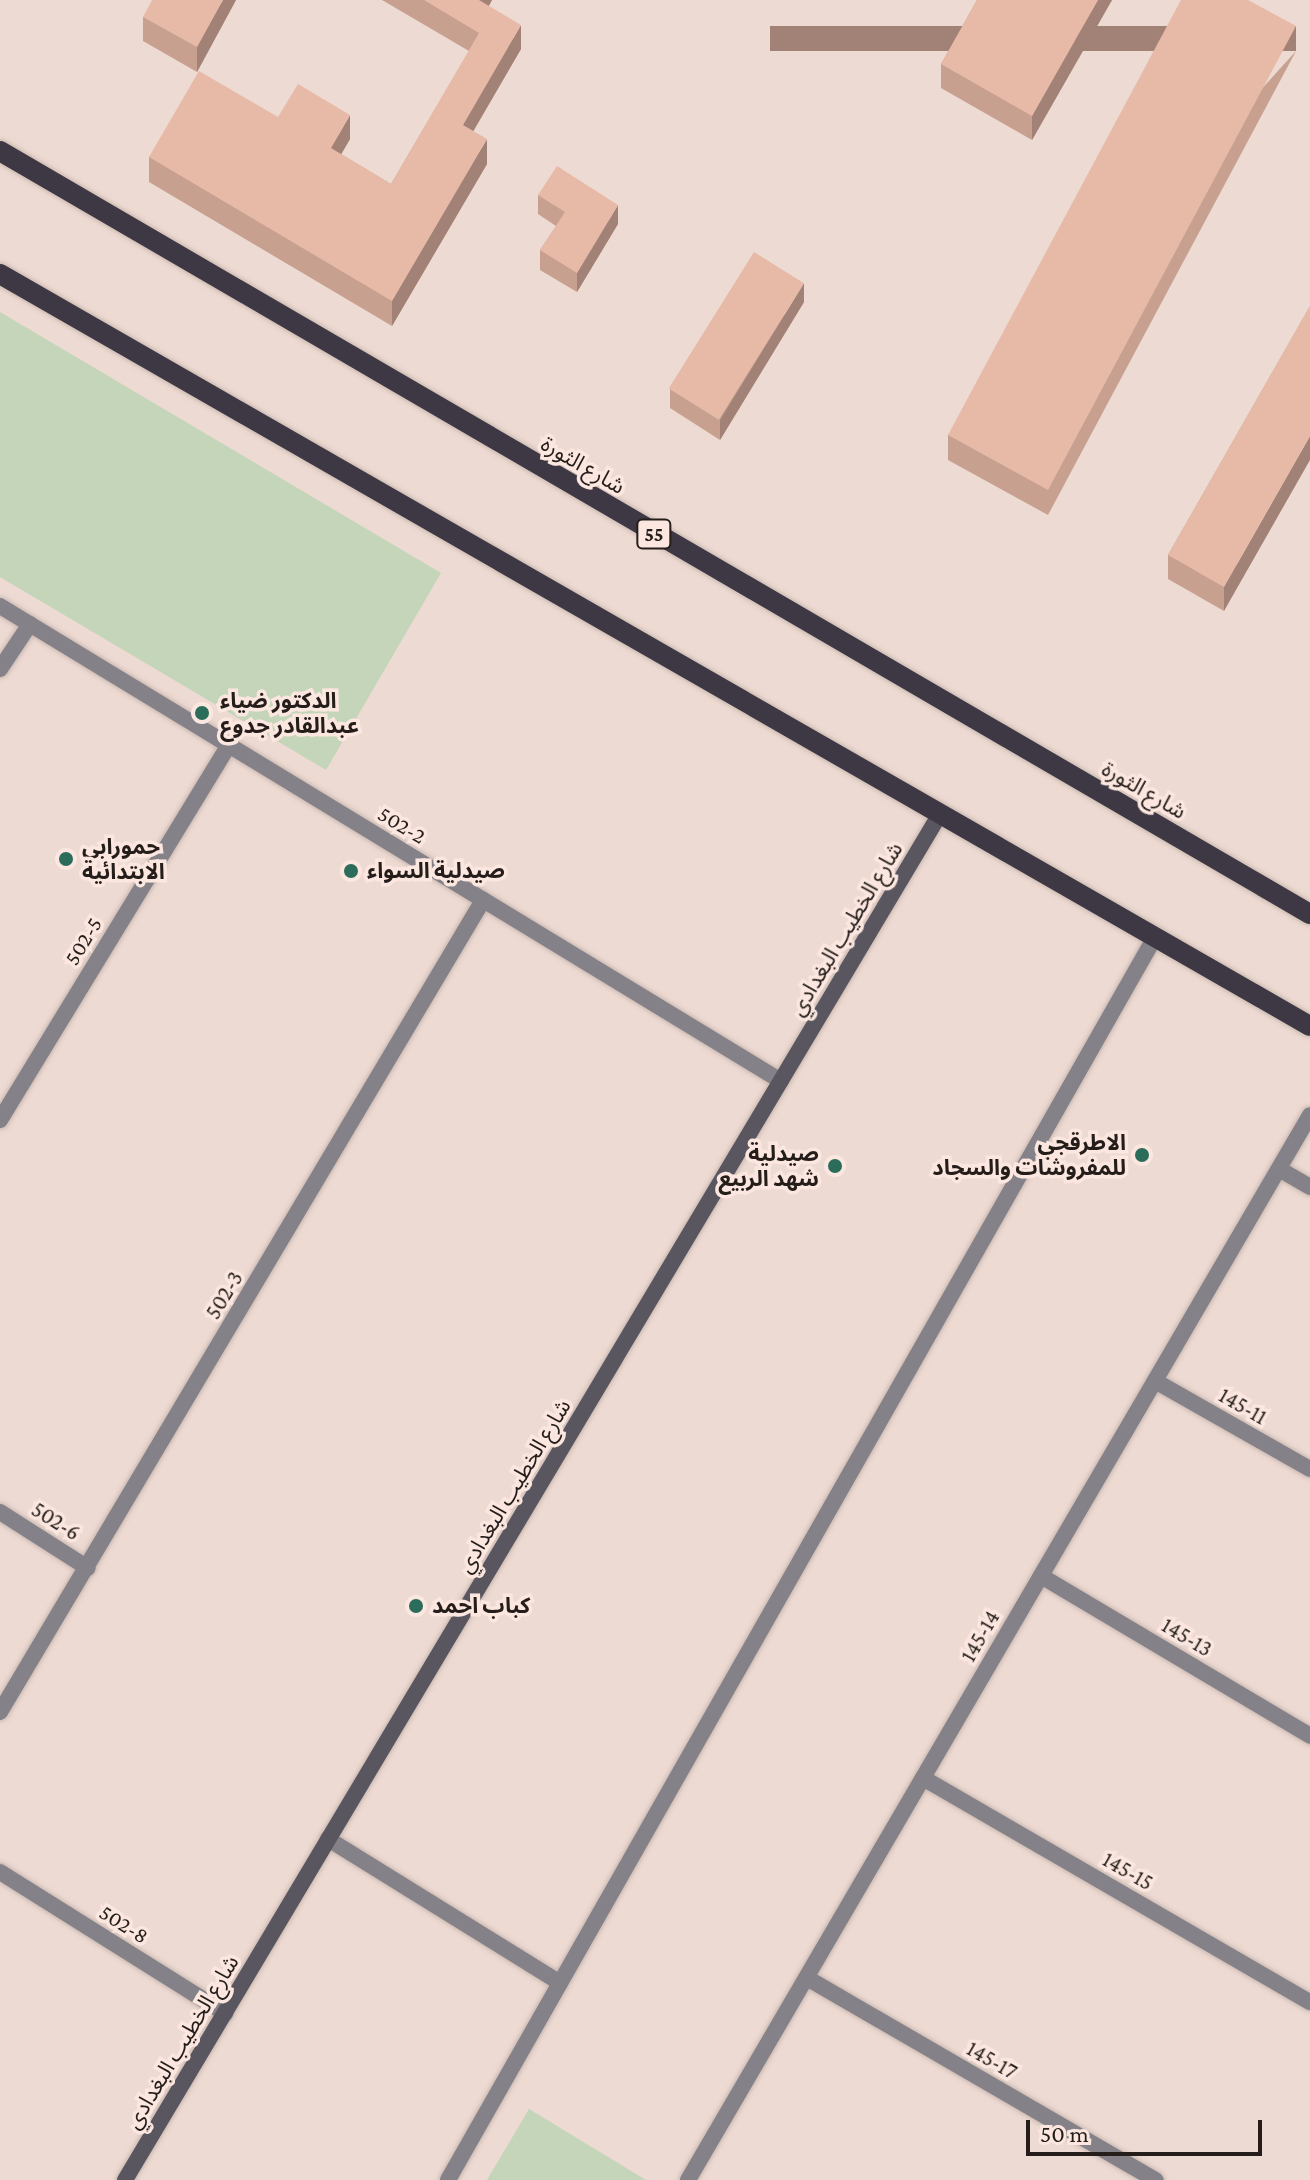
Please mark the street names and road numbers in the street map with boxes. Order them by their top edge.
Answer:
street label: شارع الثورة [536,430,630,500]
road number: 55 [636,518,672,550]
street label: شارع الثورة [1097,755,1191,825]
street label: 502-2 [373,800,431,850]
street label: شارع الخطيب البغدادي [784,837,908,1021]
street label: 502-5 [58,912,108,970]
street label: 502-3 [199,1266,249,1324]
street label: 145-11 [1214,1382,1272,1430]
street label: شارع الخطيب البغدادي [452,1394,576,1578]
street label: 502-6 [27,1496,85,1546]
street label: 145-14 [955,1606,1005,1666]
street label: 145-13 [1157,1612,1217,1662]
street label: 145-15 [1098,1846,1158,1896]
street label: 502-8 [95,1899,153,1949]
street label: شارع الخطيب البغدادي [120,1950,244,2134]
street label: 145-17 [962,2035,1022,2085]

